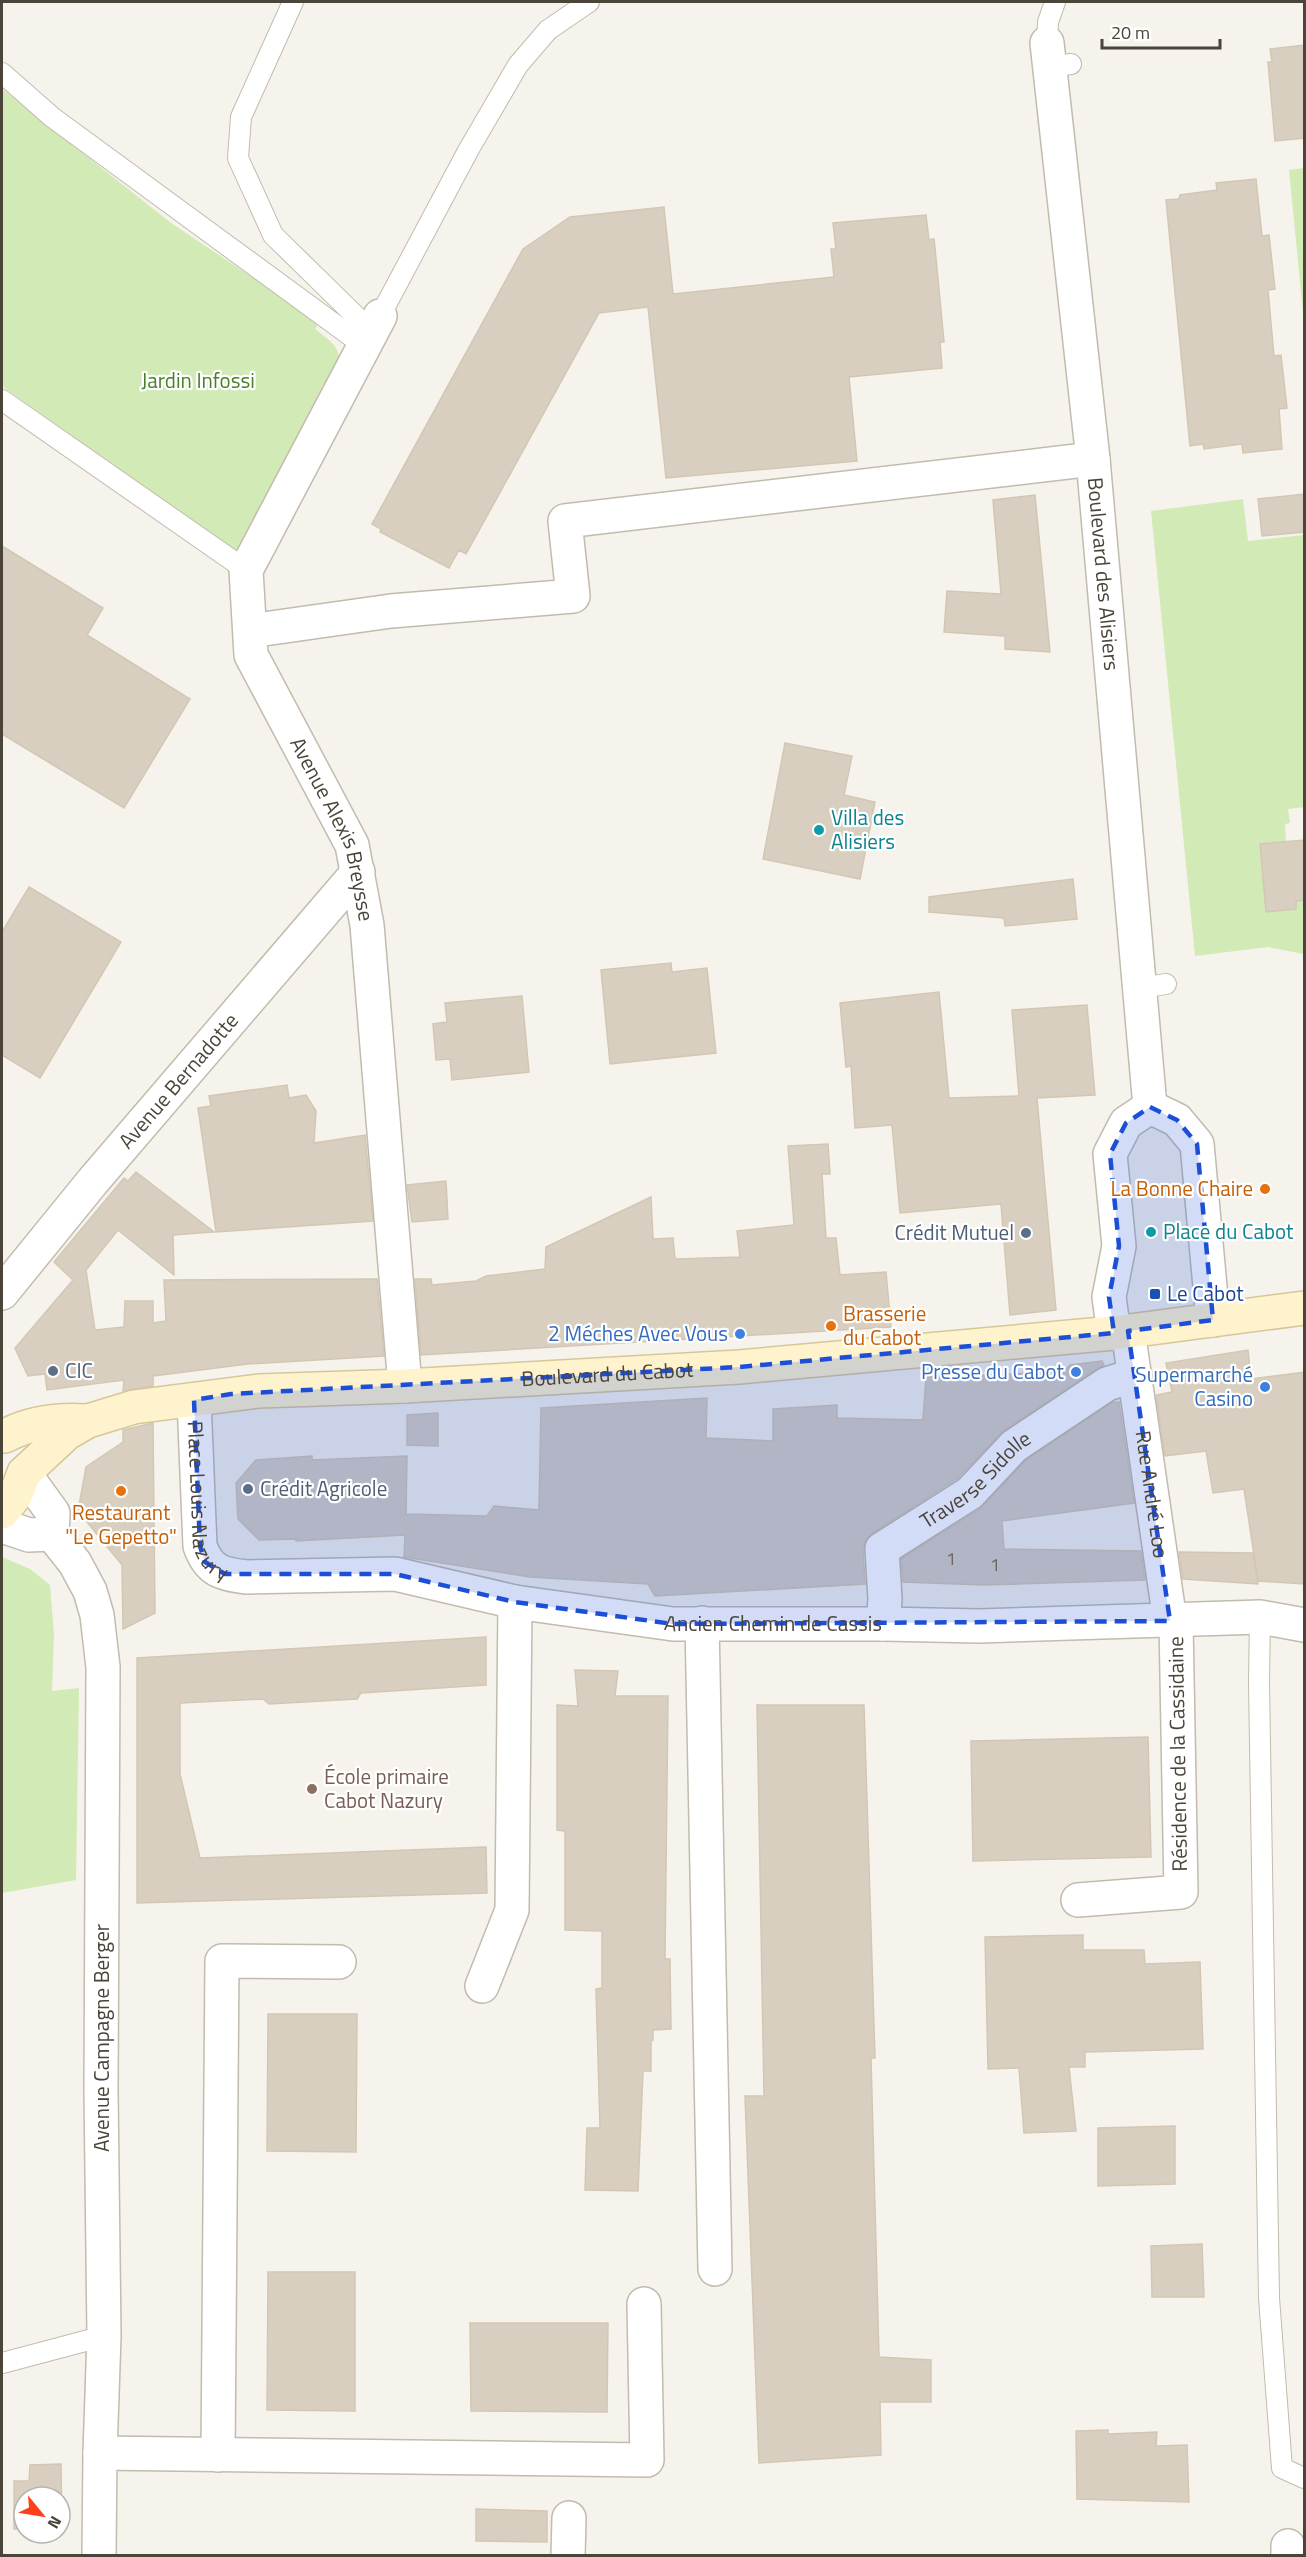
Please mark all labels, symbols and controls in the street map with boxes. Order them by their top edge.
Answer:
scale bar [1102,12,1220,50]
text: 20 m [1111,19,1150,46]
park label: Jardin Infossi [141,364,255,396]
street label: Boulevard des Alisiers [1080,476,1129,672]
street label: Avenue Alexis Breysse [282,731,383,924]
place label: Villa des Alisiers [831,801,904,857]
marker: Villa des Alisiers [812,823,826,837]
street label: Avenue Bernadotte [110,1005,246,1156]
place label: La Bonne Chaire [1111,1172,1253,1204]
marker: La Bonne Chaire [1258,1182,1272,1196]
place label: Place du Cabot [1163,1215,1294,1247]
place label: Crédit Mutuel [895,1216,1014,1248]
marker: Place du Cabot [1144,1225,1158,1239]
marker: Crédit Mutuel [1019,1226,1033,1240]
place label: Le Cabot [1167,1277,1244,1309]
marker: Le Cabot [1148,1287,1162,1301]
place label: Brasserie du Cabot [843,1297,926,1353]
place label: 2 Méches Avec Vous [548,1317,728,1349]
marker: Brasserie du Cabot [824,1319,838,1333]
marker: 2 Méches Avec Vous [733,1327,747,1341]
street label: Boulevard du Cabot [520,1353,695,1394]
place label: CIC [65,1354,93,1386]
place label: Presse du Cabot [921,1355,1065,1387]
place label: Supermarché Casino [1135,1358,1253,1414]
marker: CIC [46,1364,60,1378]
marker: Presse du Cabot [1069,1365,1083,1379]
marker: Supermarché Casino [1258,1380,1272,1394]
street label: Place Louis Nazury [180,1420,233,1588]
street label: Traverse Sidolle [913,1422,1037,1536]
street label: Rue André Loo [1128,1428,1178,1560]
place label: Crédit Agricole [260,1472,387,1504]
marker: Crédit Agricole [241,1482,255,1496]
marker: Restaurant "Le Gepetto" [114,1484,128,1498]
place label: Restaurant "Le Gepetto" [65,1496,177,1552]
house number: 1 [946,1545,956,1572]
house number: 1 [990,1551,1000,1578]
street label: Ancien Chemin de Cassis [662,1606,882,1639]
street label: Résidence de la Cassidaine [1159,1636,1195,1872]
place label: École primaire Cabot Nazury [324,1760,449,1816]
marker: École primaire Cabot Nazury [305,1782,319,1796]
street label: Avenue Campagne Berger [85,1924,117,2152]
north arrow [12,2485,72,2545]
text: N [42,2512,68,2533]

